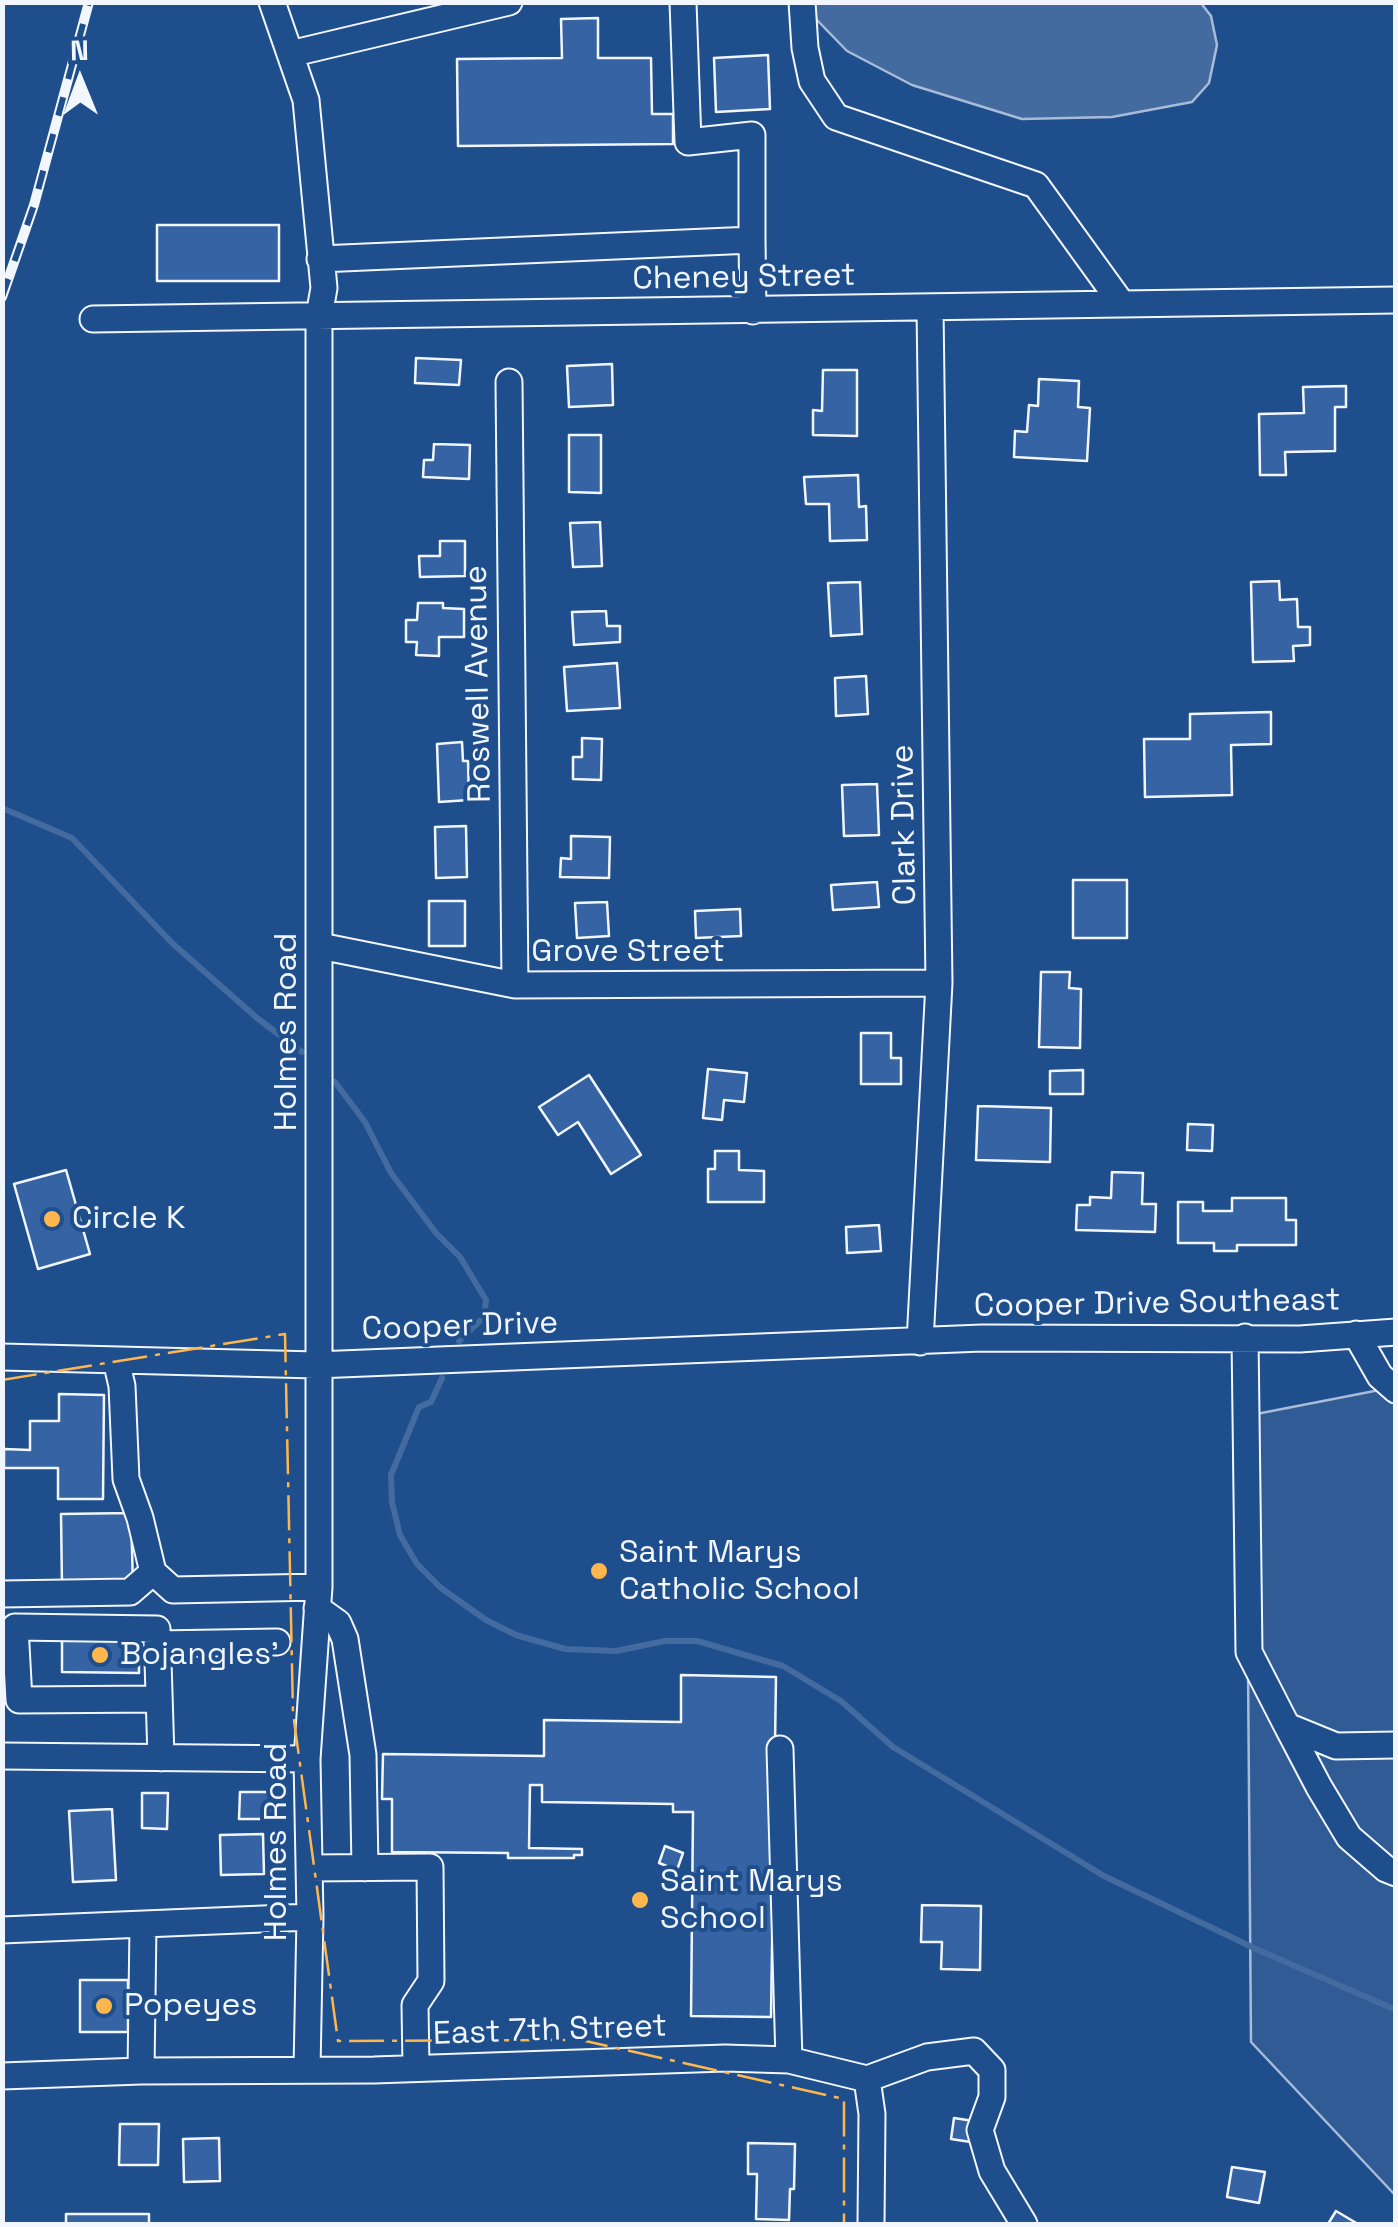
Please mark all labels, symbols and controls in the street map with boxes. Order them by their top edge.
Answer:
north arrow [30,30,130,130]
text: N [70,32,89,68]
street label: Cheney Street [632,257,856,299]
street label: Roswell Avenue [458,565,500,803]
street label: Clark Drive [884,744,926,906]
street label: Holmes Road [268,933,306,1131]
street label: Grove Street [531,933,725,971]
place label: Circle K [72,1200,186,1238]
marker: Circle K [41,1208,63,1230]
street label: Cooper Drive Southeast [973,1282,1341,1326]
street label: Cooper Drive [361,1304,559,1350]
place label: Saint Marys Catholic School [619,1534,860,1609]
marker: Saint Marys Catholic School [588,1560,610,1582]
place label: Bojangles' [120,1636,279,1674]
marker: Bojangles' [89,1644,111,1666]
street label: Holmes Road [258,1743,296,1941]
place label: Saint Marys School [660,1863,843,1938]
marker: Saint Marys School [629,1889,651,1911]
place label: Popeyes [124,1987,257,2025]
marker: Popeyes [93,1995,115,2017]
street label: East 7th Street [432,2008,668,2054]

